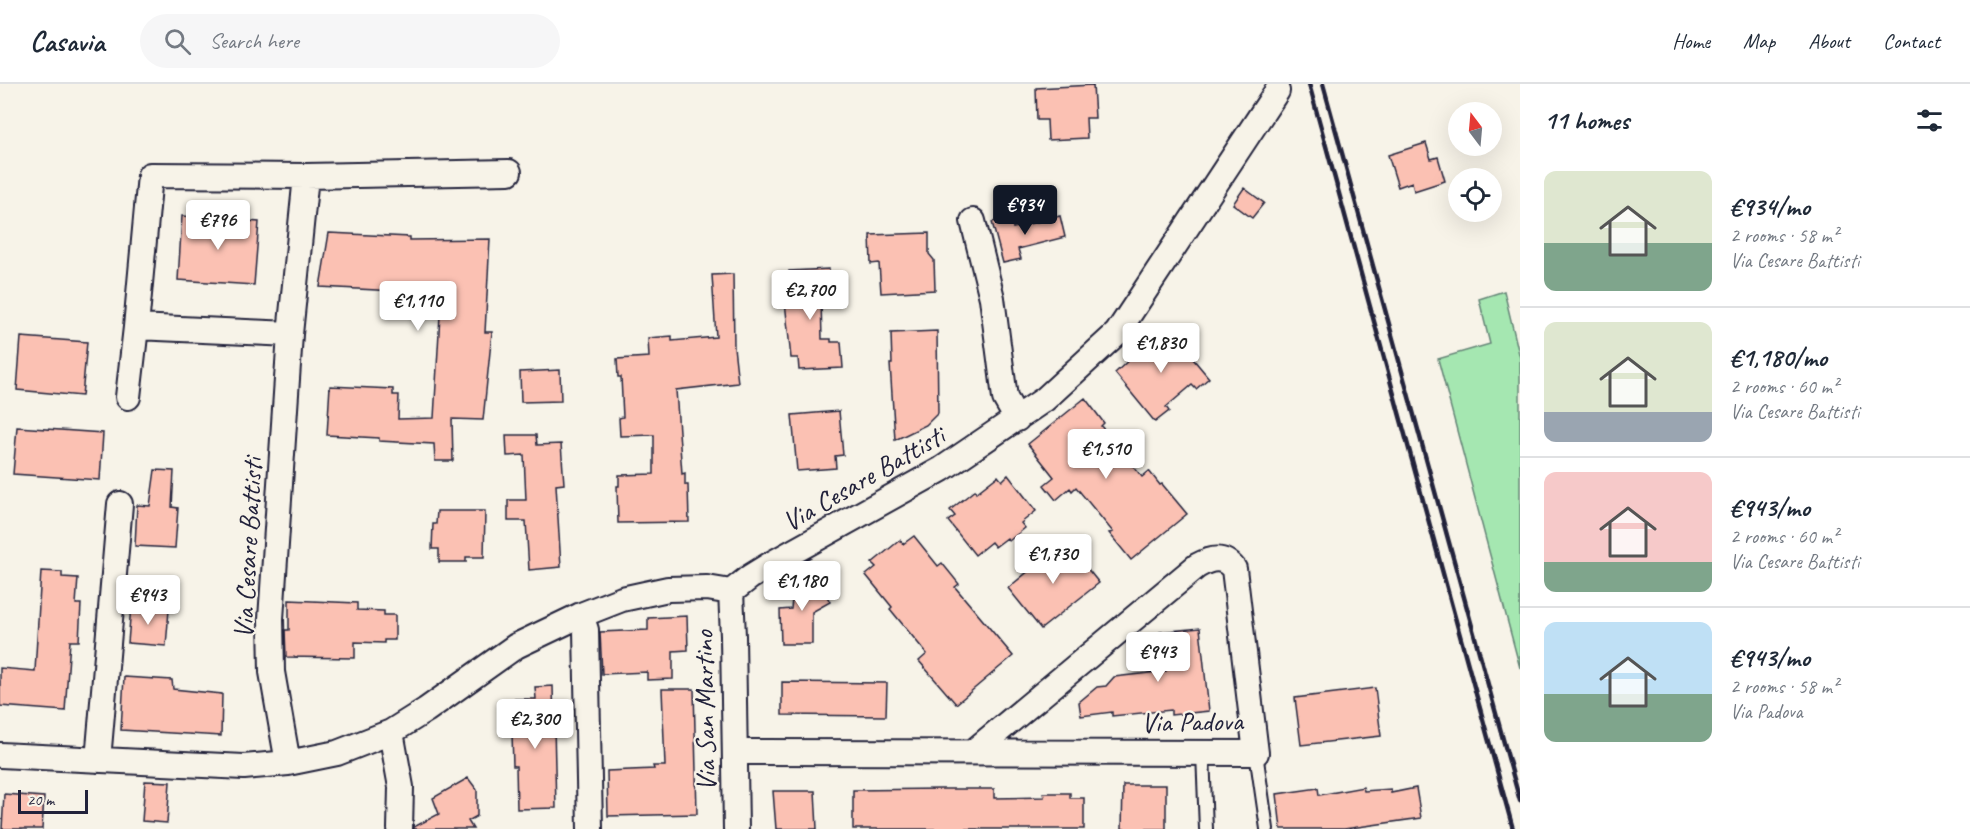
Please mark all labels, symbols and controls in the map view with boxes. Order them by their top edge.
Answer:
search box [140,14,560,68]
text: Casavia [30,24,104,59]
icon: search [161,25,194,58]
text: Search here [209,27,299,55]
text: Home [1672,28,1710,54]
text: Map [1743,28,1775,54]
text: About [1808,28,1850,54]
text: Contact [1883,28,1940,54]
north arrow [1448,102,1502,156]
map controls [1448,102,1502,222]
text: 11 homes [1544,104,1629,137]
icon: filters [1913,104,1946,137]
button: locate [1448,168,1502,222]
pin: €934 [989,185,1061,236]
text: €934/mo [1730,190,1810,223]
text: €934 [1007,192,1043,217]
icon: home [1592,195,1664,267]
pin: €796 [182,200,254,251]
text: €796 [200,207,236,232]
text: 2 rooms · 58 m² [1730,223,1838,248]
text: Via Cesare Battisti [1730,248,1860,273]
pin: €2,700 [761,270,859,321]
text: €2,700 [786,277,834,302]
pin: €1,110 [369,281,467,332]
text: €1,110 [394,288,442,313]
pin: €1,830 [1112,323,1210,374]
text: €1,830 [1137,330,1185,355]
text: €1,180/mo [1730,341,1827,374]
icon: home [1592,346,1664,418]
text: 2 rooms · 60 m² [1730,374,1838,399]
text: Via Cesare Battisti [1730,399,1860,424]
street label: Via Cesare Battisti [776,416,954,539]
pin: €1,510 [1057,429,1155,480]
text: €1,510 [1082,436,1130,461]
street label: Via Cesare Battisti [225,453,270,639]
text: €943/mo [1730,491,1810,524]
icon: home [1592,496,1664,568]
text: 2 rooms · 60 m² [1730,524,1838,549]
pin: €1,730 [1004,534,1102,585]
text: €1,730 [1029,541,1077,566]
text: Via Cesare Battisti [1730,549,1860,574]
pin: €1,180 [753,561,851,612]
text: €1,180 [778,568,826,593]
pin: €943 [112,575,184,626]
text: €943 [130,582,166,607]
street label: Via San Martino [686,628,723,792]
pin: €943 [1122,632,1194,683]
text: €943 [1140,639,1176,664]
text: €943/mo [1730,641,1810,674]
icon: home [1592,646,1664,718]
text: 2 rooms · 58 m² [1730,674,1838,699]
pin: €2,300 [486,699,584,750]
text: Via Padova [1730,699,1803,724]
street label: Via Padova [1141,703,1245,740]
text: €2,300 [511,706,559,731]
scale bar [18,787,88,814]
text: 20 m [27,790,54,810]

